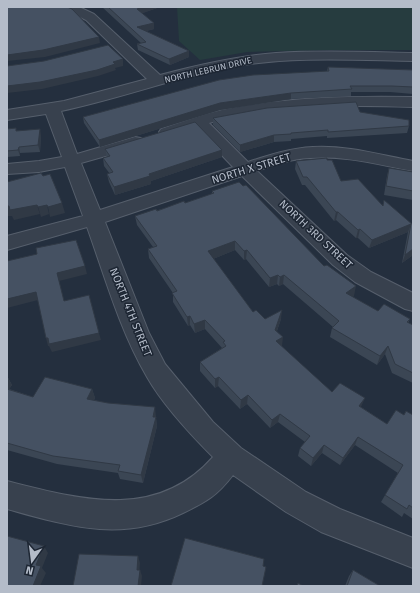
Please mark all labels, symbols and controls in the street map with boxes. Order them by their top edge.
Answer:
street label: NORTH LEBRUN DRIVE [163,55,253,85]
street label: NORTH X STREET [210,150,293,187]
street label: NORTH 3RD STREET [276,197,355,272]
street label: NORTH 4TH STREET [107,266,154,359]
north arrow [12,541,52,581]
text: N [25,563,35,577]

